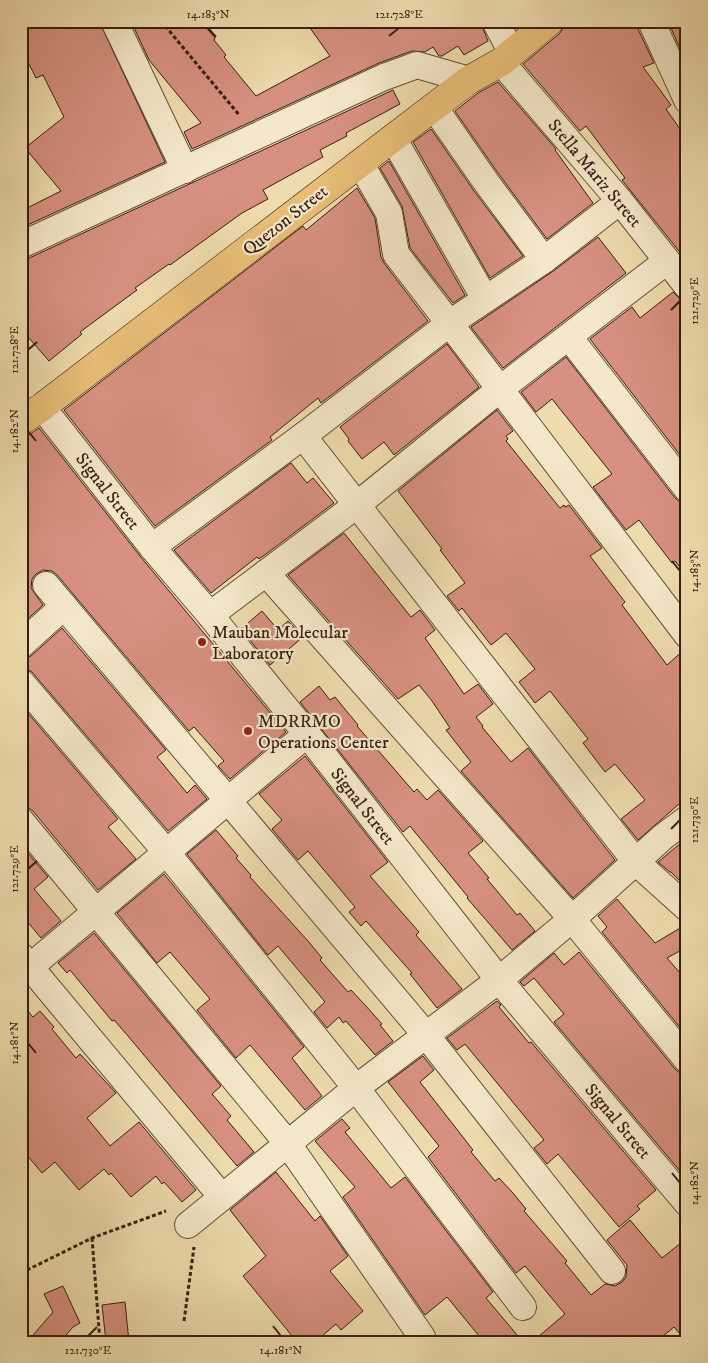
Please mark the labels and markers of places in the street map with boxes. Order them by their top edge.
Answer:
place label: Mauban Molecular Laboratory [212,622,348,665]
marker: Mauban Molecular Laboratory [196,636,208,648]
place label: MDRRMO Operations Center [258,711,389,754]
marker: MDRRMO Operations Center [242,725,254,737]

